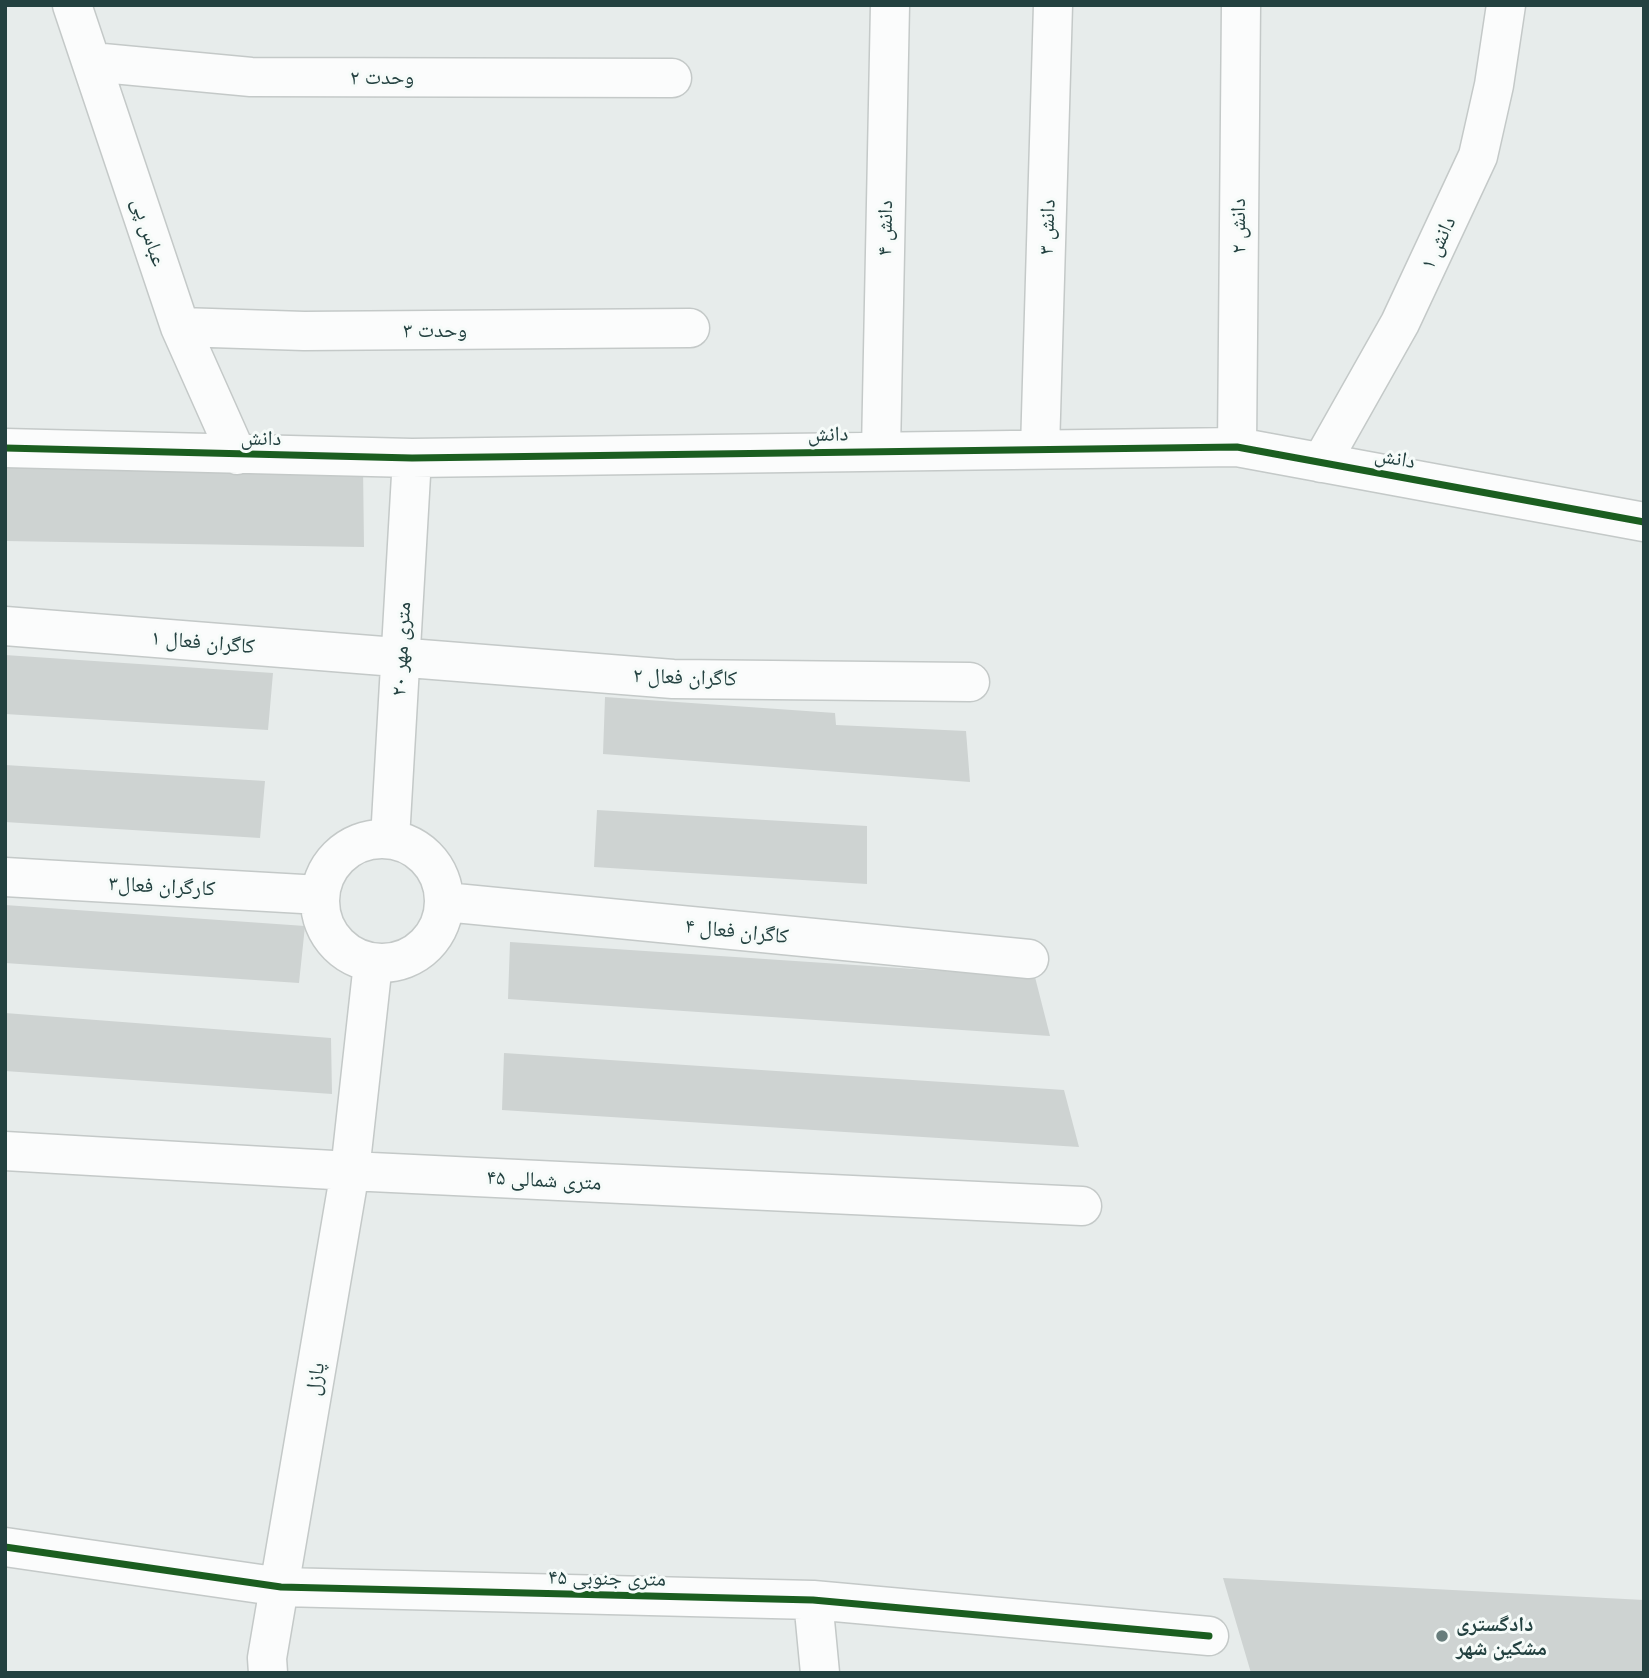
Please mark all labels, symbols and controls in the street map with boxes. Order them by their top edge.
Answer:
street label: وحدت ۲ [350,64,414,90]
street label: عباس پی [126,195,172,269]
street label: دانش ۲ [1225,198,1251,254]
street label: دانش ۳ [1033,199,1061,255]
street label: دانش ۴ [872,200,898,256]
street label: دانش ۱ [1415,212,1461,274]
street label: وحدت ۳ [403,317,467,343]
street label: دانش [807,421,849,447]
street label: دانش [240,425,282,451]
street label: دانش [1373,442,1417,474]
street label: ۲۰ متری مهر [386,601,416,697]
street label: کاگران فعال ۱ [150,625,256,659]
street label: کاگران فعال ۲ [633,663,737,691]
street label: کارگران فعال۳ [108,871,216,901]
street label: کاگران فعال ۴ [684,913,790,949]
street label: ۴۵ متری شمالی [486,1164,602,1196]
street label: پازل [300,1361,330,1397]
street label: ۴۵ متری جنوبی [548,1564,666,1592]
place label: دادگستری مشکین شهر [1456,1611,1547,1661]
marker: دادگستری مشکین شهر [1434,1628,1450,1644]

